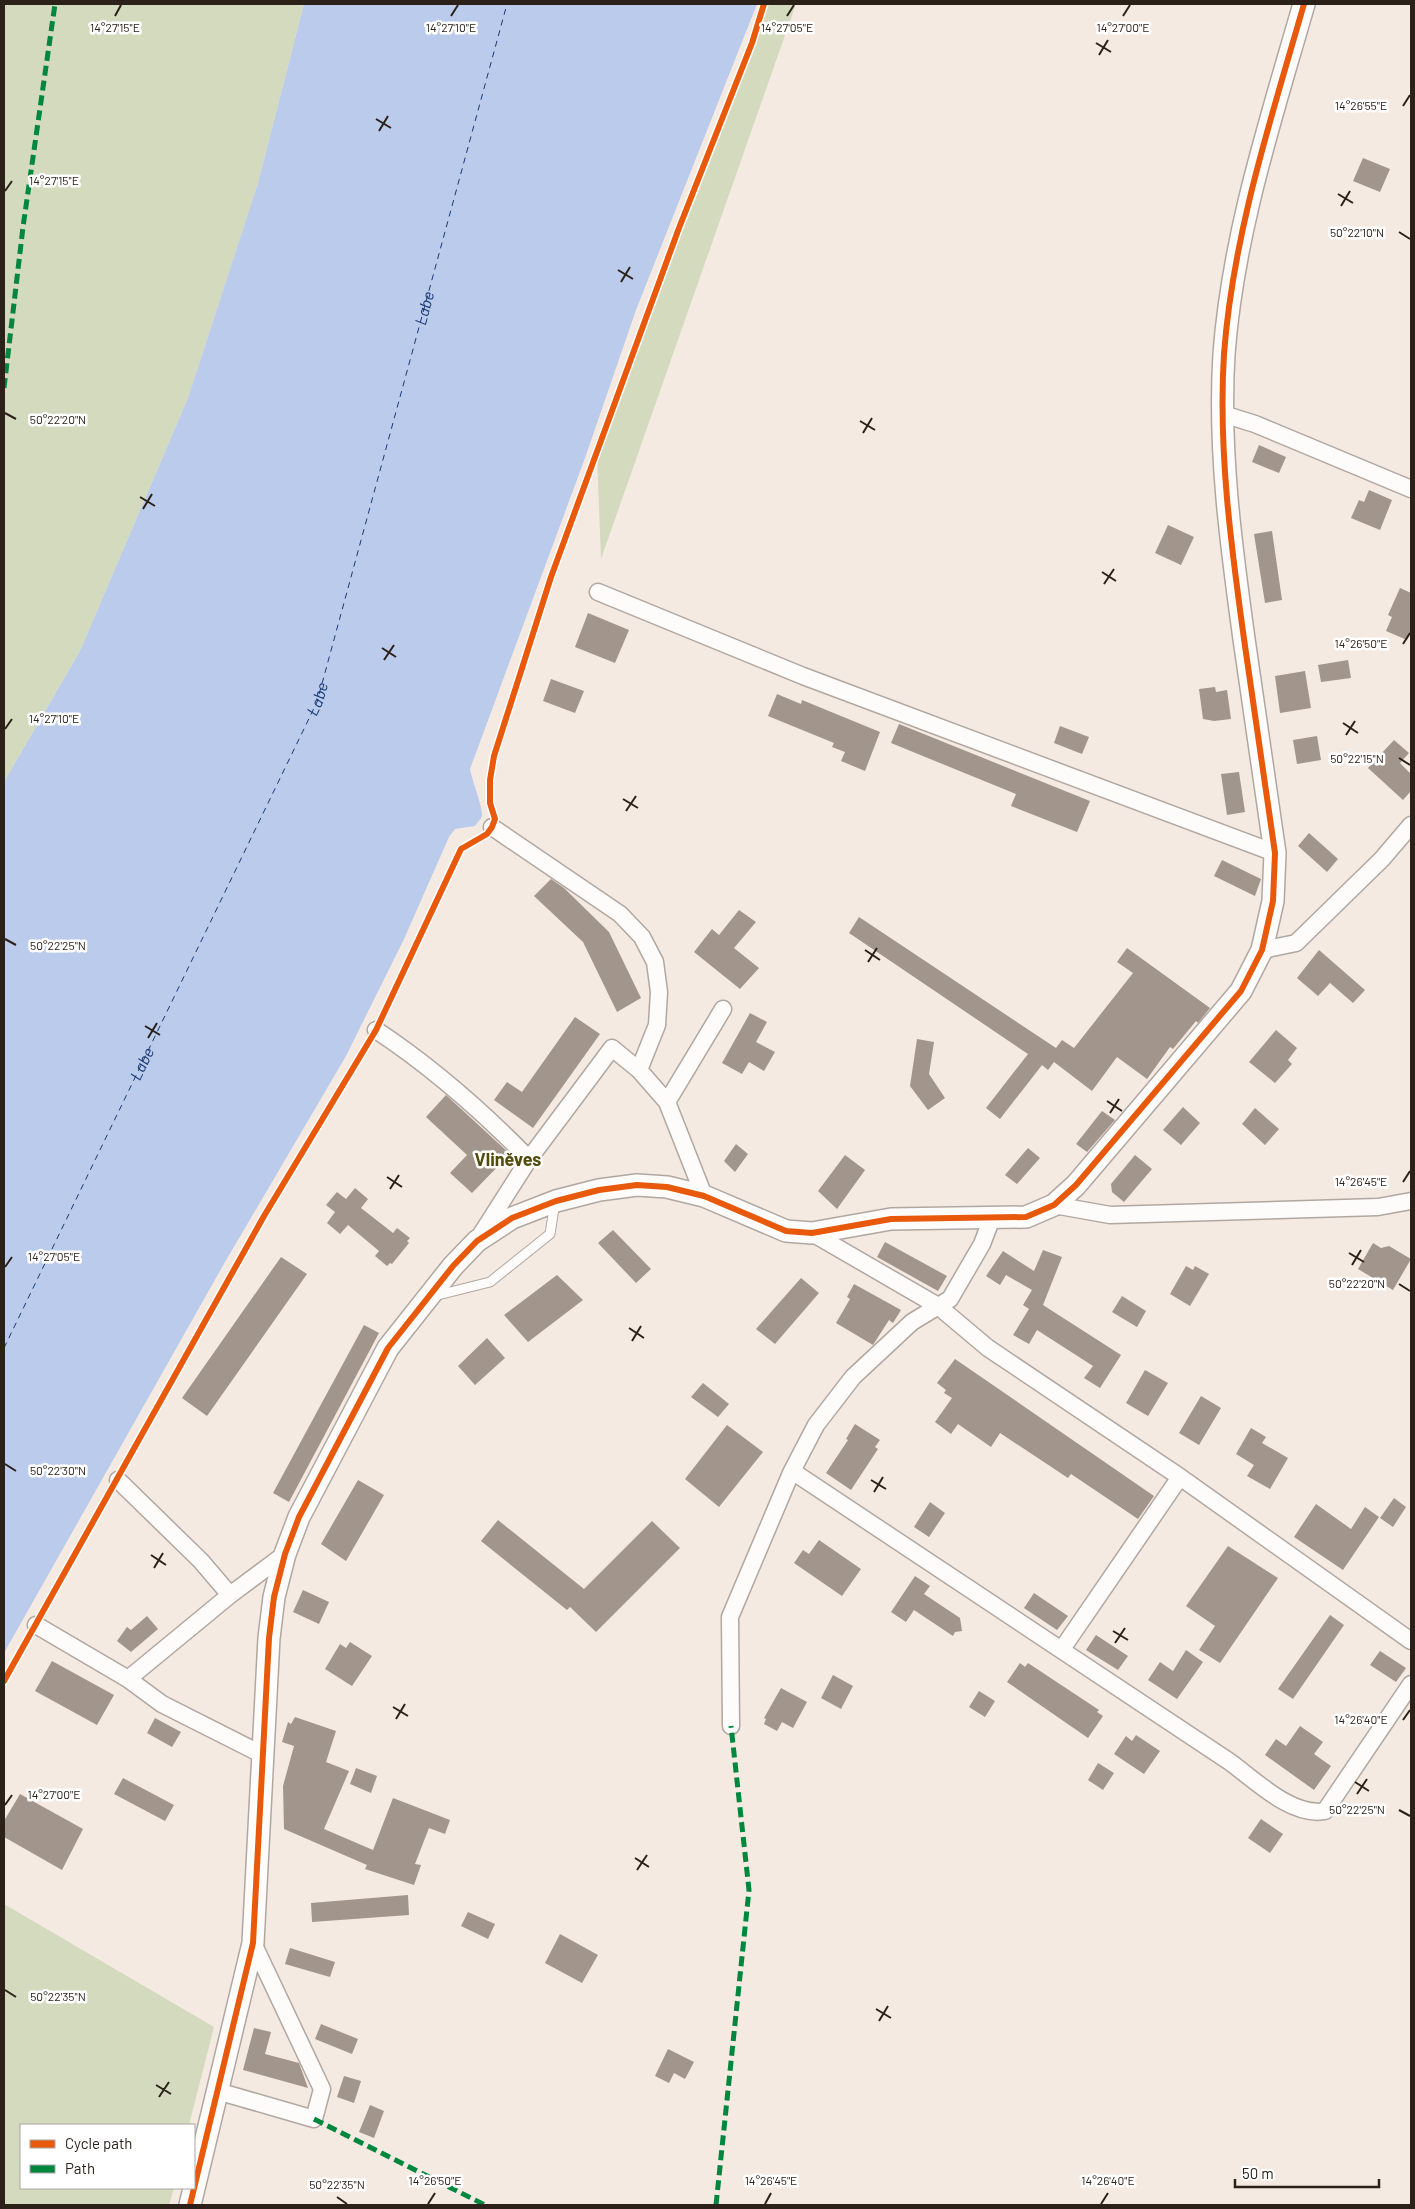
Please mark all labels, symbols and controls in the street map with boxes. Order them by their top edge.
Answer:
text: 14°27'15"E [90,20,140,34]
text: 14°27'10"E [426,20,476,34]
text: 14°27'05"E [761,20,813,34]
text: 14°27'00"E [1096,20,1150,34]
text: 14°26'55"E [1335,98,1387,112]
text: 14°27'15"E [29,173,79,187]
text: 50°22'10"N [1330,225,1384,239]
water label: Labe [410,289,437,327]
text: 50°22'20"N [30,412,86,426]
text: 14°26'50"E [1335,636,1387,650]
water label: Labe [302,680,331,718]
text: 14°27'10"E [29,711,79,725]
text: 50°22'15"N [1330,751,1384,765]
text: 50°22'25"N [30,938,86,952]
water label: Labe [125,1044,157,1083]
district label: Vliněves [475,1148,541,1170]
text: 14°26'45"E [1335,1174,1387,1188]
text: 14°27'05"E [28,1249,80,1263]
text: 50°22'20"N [1329,1276,1385,1290]
text: 50°22'30"N [30,1463,86,1477]
text: 14°26'40"E [1334,1712,1388,1726]
text: 14°27'00"E [27,1787,81,1801]
text: 50°22'25"N [1329,1802,1385,1816]
text: 50°22'35"N [30,1989,86,2003]
legend [20,2124,195,2189]
text: Cycle path [65,2134,132,2152]
scale bar [1235,2156,1379,2188]
text: Path [65,2159,95,2177]
text: 50 m [1242,2164,1274,2182]
text: 14°26'50"E [409,2173,461,2187]
text: 14°26'45"E [745,2173,797,2187]
text: 14°26'40"E [1081,2173,1135,2187]
text: 50°22'35"N [309,2177,365,2191]

